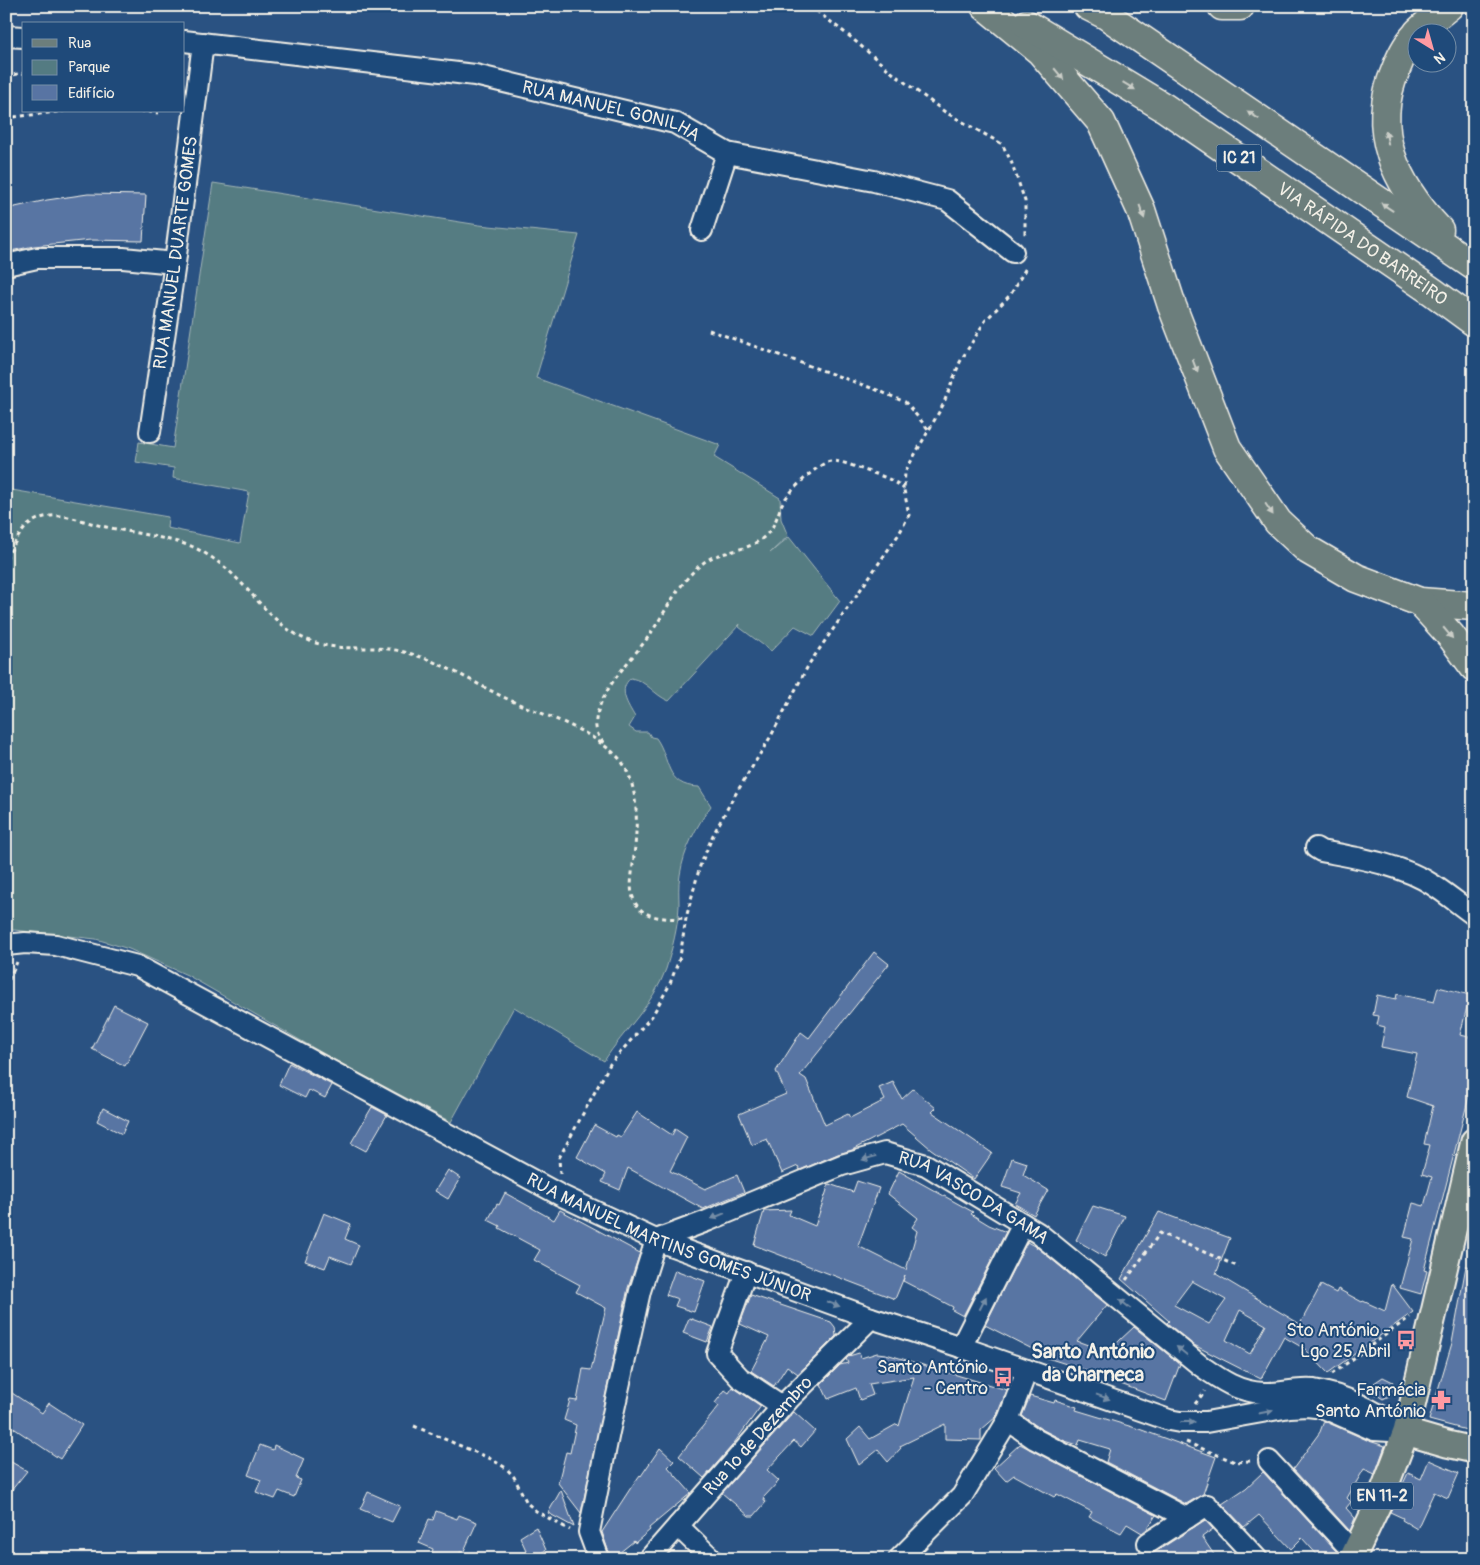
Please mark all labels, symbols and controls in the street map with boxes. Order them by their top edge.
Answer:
legend [22,22,185,112]
north arrow [1408,22,1458,72]
text: Rua [68,34,91,53]
text: N [1431,48,1448,68]
text: Parque [68,58,111,77]
one-way arrow [1054,67,1065,80]
street label: RUA MANUEL GONILHA [520,75,705,147]
one-way arrow [1122,81,1135,90]
text: Edifício [68,84,114,103]
one-way arrow [1246,110,1260,120]
one-way arrow [1383,131,1391,146]
street label: RUA MANUEL DUARTE GOMES [148,135,203,371]
road number: IC 21 [1216,144,1262,172]
street label: VIA RÁPIDA DO BARREIRO [1273,177,1452,310]
one-way arrow [1380,202,1394,212]
one-way arrow [1138,205,1146,220]
one-way arrow [1191,359,1199,374]
one-way arrow [1264,502,1274,516]
one-way arrow [1443,627,1454,640]
street label: RUA VASCO DA GAMA [896,1146,1054,1249]
one-way arrow [862,1154,877,1162]
street label: RUA MANUEL MARTINS GOMES JÚNIOR [523,1168,815,1307]
one-way arrow [711,1213,725,1221]
one-way arrow [979,1296,987,1310]
one-way arrow [1119,1299,1132,1310]
one-way arrow [826,1301,841,1308]
place label: Stº António - Lgº 25 Abril [1286,1319,1391,1363]
bus stop icon: Stº António - Lgº 25 Abril [1395,1329,1417,1351]
district label: Santo António da Charneca [1031,1339,1155,1387]
one-way arrow [1176,1345,1189,1356]
place label: Santo António - Centro [877,1356,988,1400]
bus stop icon: Santo António - Centro [992,1366,1014,1388]
street label: Rua 1º de Dezembro [698,1371,818,1501]
place label: Farmácia Santo António [1315,1379,1426,1423]
pharmacy icon: Farmácia Santo António [1430,1389,1452,1411]
one-way arrow [1096,1394,1111,1401]
one-way arrow [1258,1407,1274,1415]
one-way arrow [1180,1418,1196,1426]
road number: EN 11-2 [1351,1482,1413,1510]

